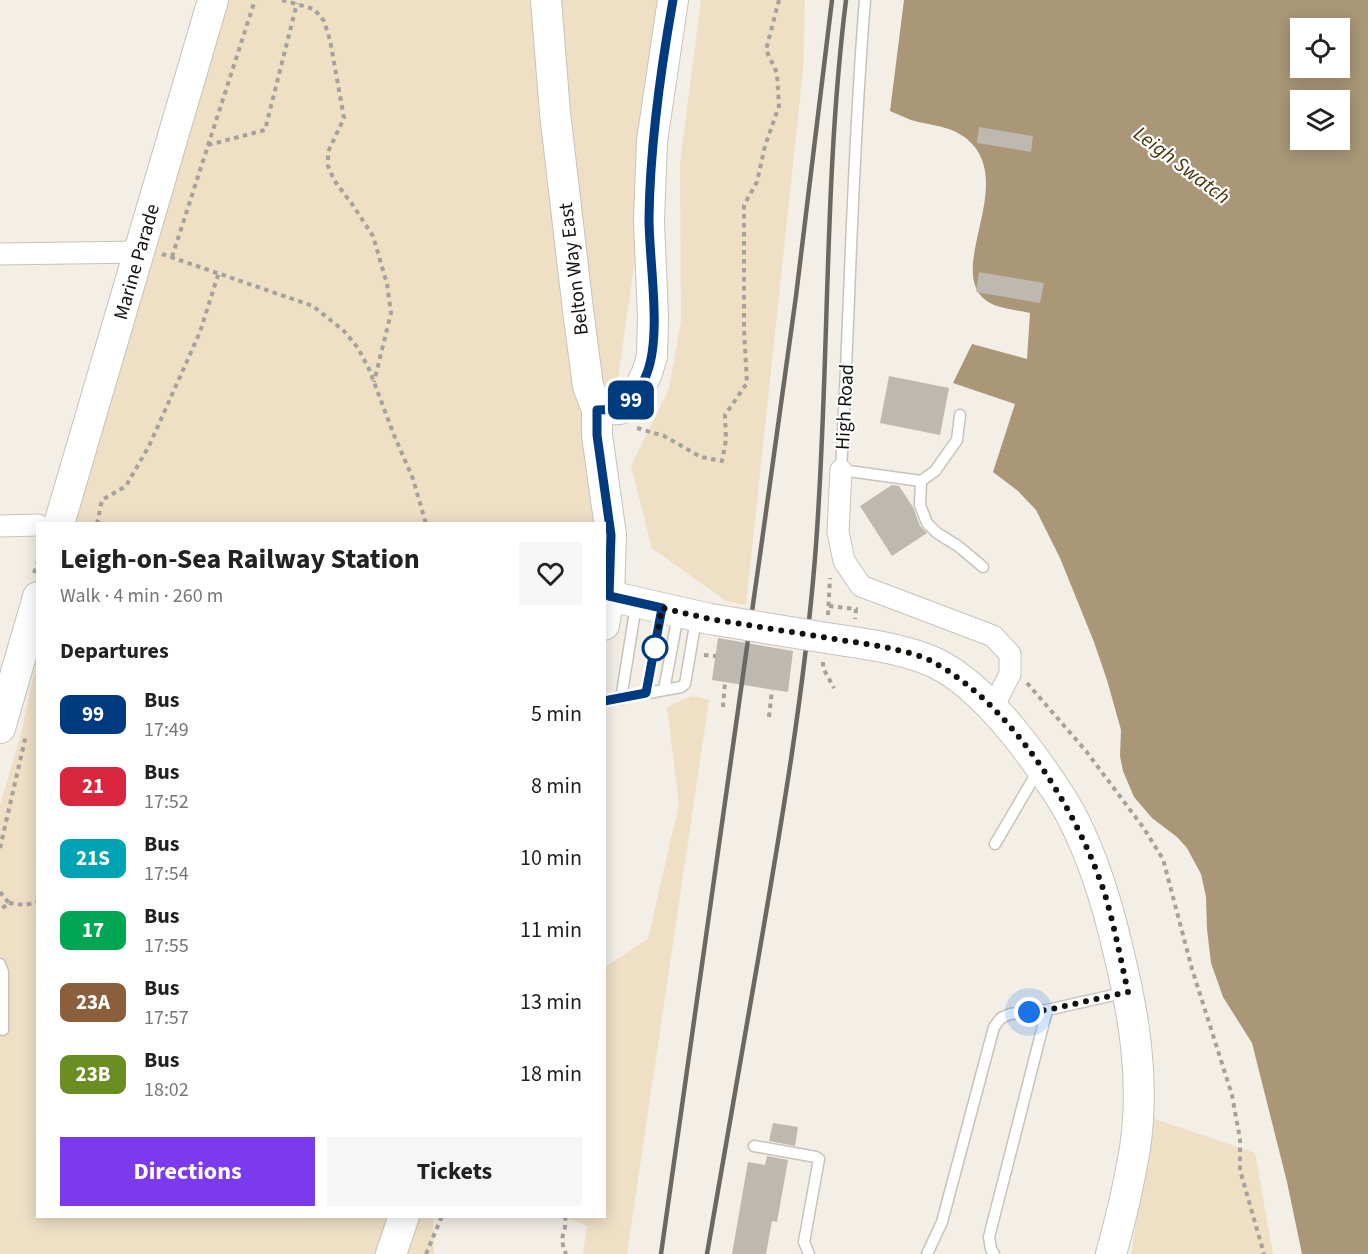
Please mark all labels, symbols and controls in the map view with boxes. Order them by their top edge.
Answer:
map controls [1290,18,1350,150]
button: locate [1290,18,1350,78]
button: layers [1290,90,1350,150]
water label: Leigh Swatch [1127,119,1237,211]
street label: Marine Parade [107,201,167,323]
street label: Belton Way East [552,201,596,337]
street label: High Road [829,363,861,451]
line badge: 99 [604,380,658,420]
text: 99 [620,385,642,415]
text: Leigh-on-Sea Railway Station [60,539,420,579]
button: heart [519,542,582,605]
text: Walk · 4 min · 260 m [60,582,223,610]
text: Departures [60,635,169,667]
unlabelled marker [642,635,668,661]
text: Bus [144,684,180,716]
text: 5 min [531,698,582,730]
text: 99 [82,699,104,729]
text: 17:49 [144,716,189,744]
text: Bus [144,756,180,788]
text: 8 min [531,770,582,802]
text: 21 [82,771,104,801]
text: 17:52 [144,788,189,816]
text: Bus [144,828,180,860]
text: 10 min [520,842,582,874]
text: 21S [76,843,110,873]
text: 17:54 [144,860,189,888]
text: Bus [144,900,180,932]
text: 11 min [520,914,582,946]
text: 17 [82,915,104,945]
text: 17:55 [144,932,189,960]
text: Bus [144,972,180,1004]
text: 13 min [520,986,582,1018]
text: 23A [76,987,110,1017]
your location [1014,997,1044,1027]
text: 17:57 [144,1004,189,1032]
text: Bus [144,1044,180,1076]
text: 18 min [520,1058,582,1090]
text: 23B [76,1059,110,1089]
text: 18:02 [144,1076,189,1104]
button: Directions [60,1137,315,1206]
button: Tickets [327,1137,582,1206]

